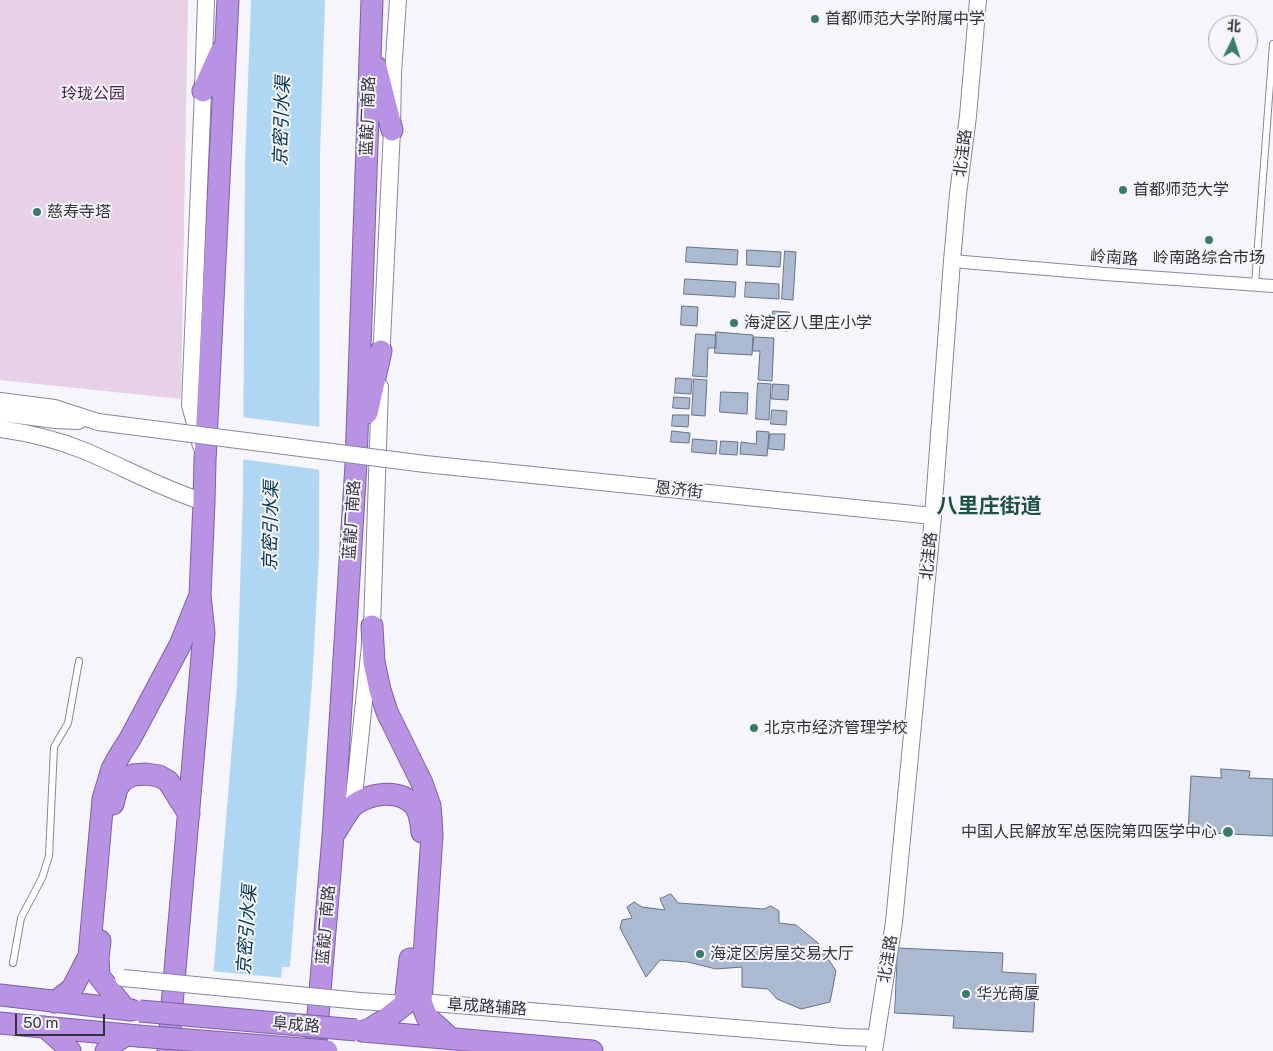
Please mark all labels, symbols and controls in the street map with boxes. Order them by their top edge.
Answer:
place label: 首都师范大学附属中学 [825,9,985,29]
marker: 首都师范大学附属中学 [809,13,821,25]
north arrow [1208,15,1258,65]
text: 北 [1226,18,1242,35]
water label: 京密引水渠 [270,76,294,166]
street label: 蓝靛厂南路 [357,76,379,156]
park label: 玲珑公园 [61,84,125,104]
street label: 北洼路 [951,128,975,178]
place label: 首都师范大学 [1133,180,1229,200]
marker: 首都师范大学 [1117,184,1129,196]
place label: 慈寿寺塔 [47,202,111,222]
marker: 慈寿寺塔 [31,206,43,218]
marker: 岭南路综合市场 [1203,234,1215,246]
street label: 岭南路 [1089,247,1139,269]
place label: 岭南路综合市场 [1153,248,1265,268]
place label: 海淀区八里庄小学 [744,313,872,333]
marker: 海淀区八里庄小学 [728,317,740,329]
street label: 恩济街 [654,478,704,502]
street label: 蓝靛厂南路 [340,479,364,561]
water label: 京密引水渠 [259,481,283,571]
district label: 八里庄街道 [937,494,1041,520]
street label: 北洼路 [917,531,941,581]
place label: 北京市经济管理学校 [764,718,908,738]
marker: 北京市经济管理学校 [748,722,760,734]
place label: 中国人民解放军总医院第四医学中心 [961,822,1217,842]
marker: 中国人民解放军总医院第四医学中心 [1221,825,1235,839]
water label: 京密引水渠 [233,884,261,976]
street label: 蓝靛厂南路 [313,884,339,966]
street label: 北洼路 [875,934,901,984]
place label: 海淀区房屋交易大厅 [710,944,854,964]
marker: 海淀区房屋交易大厅 [694,948,706,960]
place label: 华光商厦 [976,984,1040,1004]
marker: 华光商厦 [960,988,972,1000]
street label: 阜成路辅路 [446,995,528,1019]
scale bar [18,1004,108,1036]
street label: 阜成路 [271,1013,321,1037]
text: 50 m [23,1014,58,1031]

